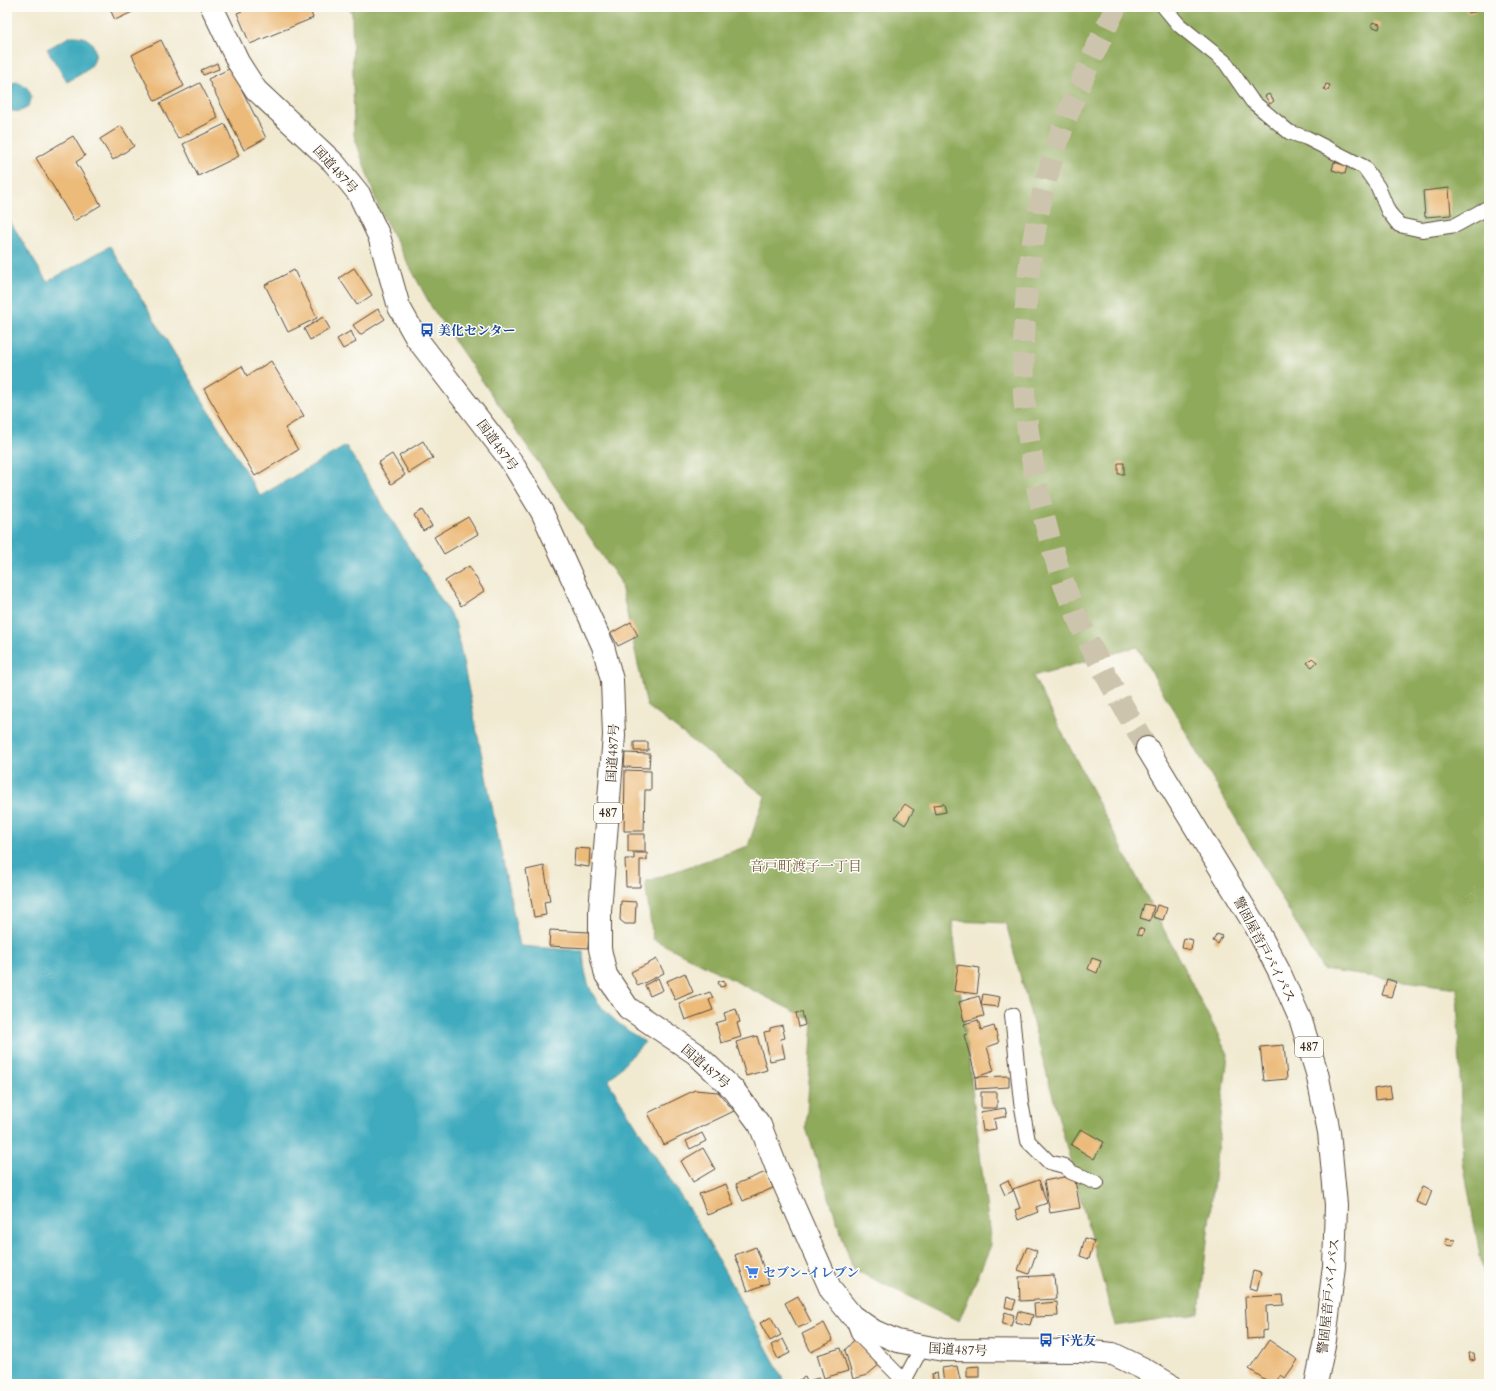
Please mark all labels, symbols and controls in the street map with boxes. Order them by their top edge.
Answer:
street label: 国道487号 [309,142,362,198]
bus stop icon: 美化センター [419,322,435,338]
place label: 美化センター [438,322,515,340]
street label: 国道487号 [473,416,522,475]
street label: 国道487号 [602,723,624,783]
road number: 487 [594,803,622,823]
district label: 音戸町渡子一丁目 [750,857,862,876]
street label: 警固屋音戸バイパス [1229,894,1299,1005]
road number: 487 [1295,1037,1323,1057]
street label: 国道487号 [677,1041,734,1093]
street label: 警固屋音戸バイパス [1314,1237,1344,1355]
supermarket icon: セブン-イレブン [744,1264,760,1280]
place label: セブン-イレブン [763,1264,859,1282]
bus stop icon: 下光友 [1038,1332,1054,1348]
place label: 下光友 [1057,1332,1096,1350]
street label: 国道487号 [928,1339,988,1361]

